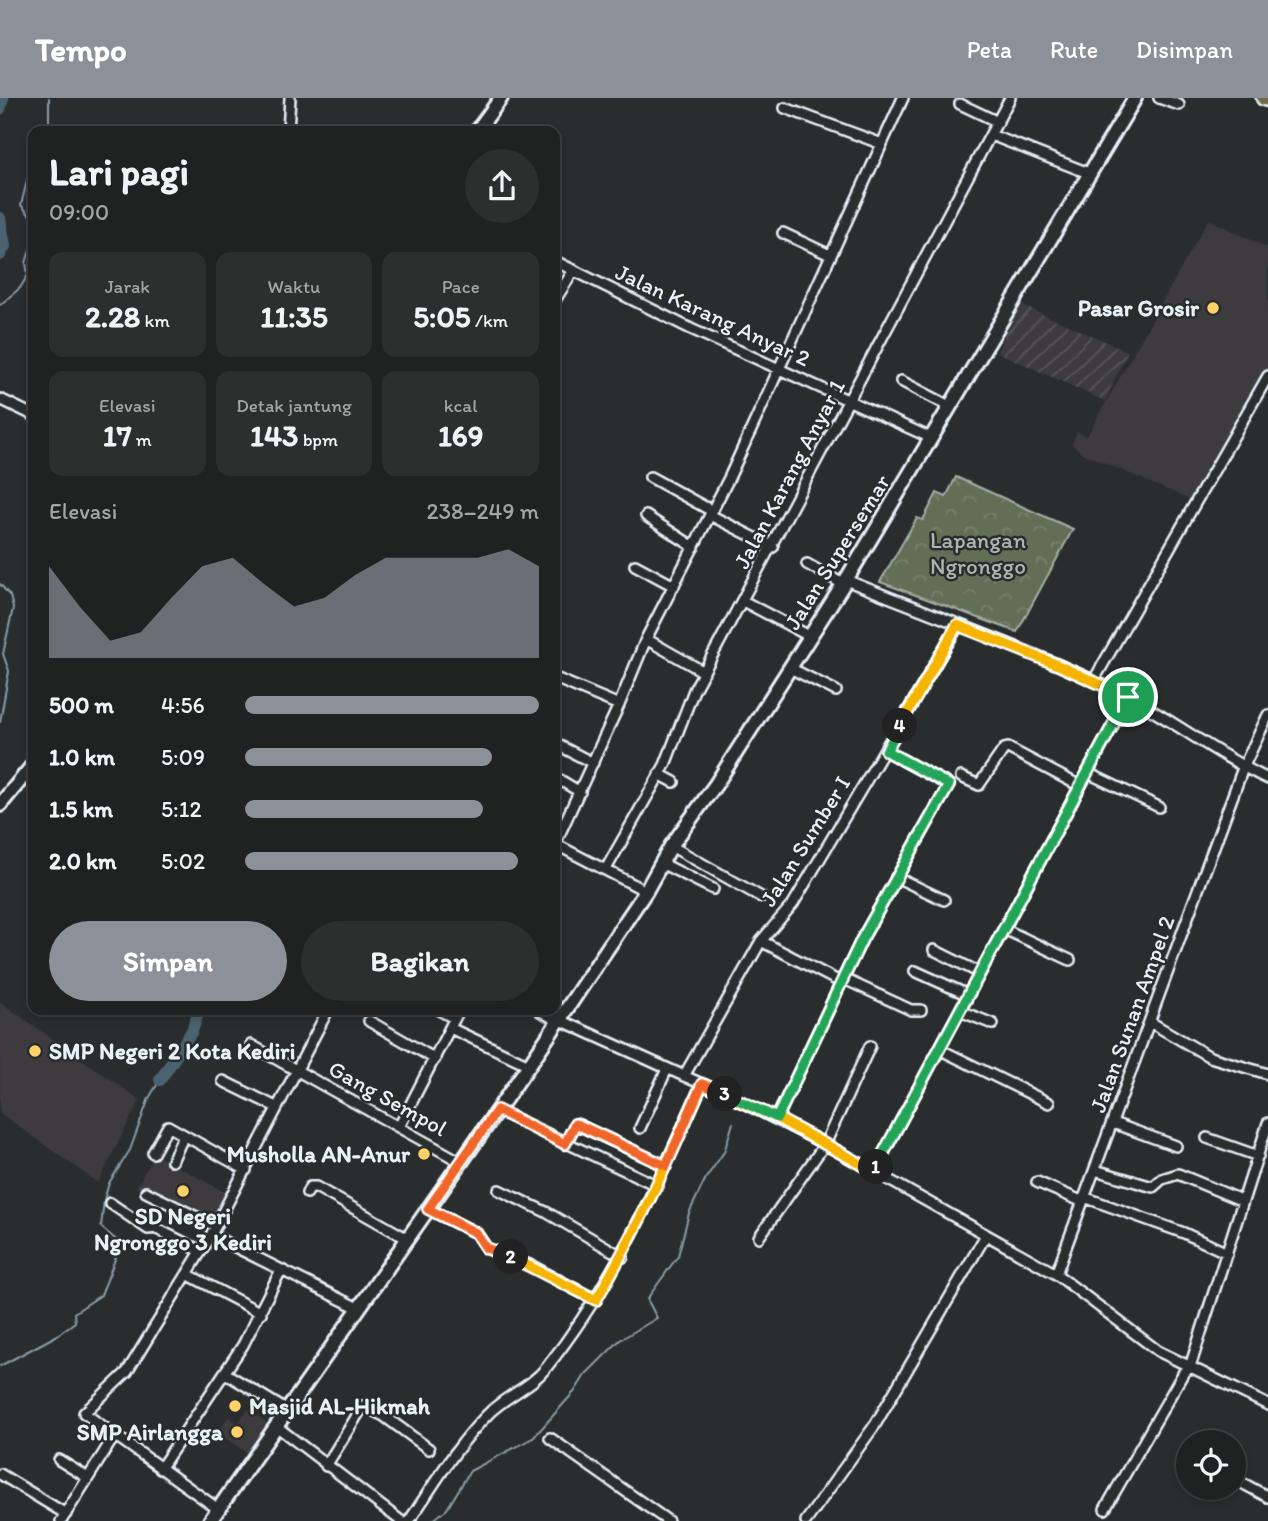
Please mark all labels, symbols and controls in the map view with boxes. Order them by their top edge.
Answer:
text: Tempo [35,30,127,69]
text: Peta [967,35,1012,64]
text: Rute [1050,35,1098,64]
text: Disimpan [1136,35,1233,64]
text: Lari pagi [49,149,189,195]
button: share [465,149,539,223]
text: 09:00 [49,198,109,226]
street label: Jalan Karang Anyar 2 [611,258,815,372]
text: Jarak [105,275,150,298]
text: Waktu [268,275,320,298]
text: Pace [442,275,480,298]
place label: Pasar Grosir [1078,294,1199,322]
text: 2.28 [85,298,140,335]
text: 11:35 [260,298,328,335]
text: 5:05 [413,298,471,335]
marker: Pasar Grosir [1205,300,1221,316]
text: km [140,309,170,332]
text: /km [471,309,508,332]
street label: Jalan Karang Anyar 1 [727,374,851,573]
text: Elevasi [99,394,156,417]
text: Detak jantung [236,394,352,417]
text: kcal [444,394,478,417]
text: 17 [103,417,132,454]
text: 143 [250,417,298,454]
text: 169 [438,417,483,454]
text: m [132,428,152,451]
text: bpm [298,428,338,451]
street label: Jalan Supersemar [778,469,896,635]
text: Elevasi [49,497,117,525]
text: 238–249 m [426,497,539,525]
park label: Lapangan Ngronggo [930,526,1026,580]
pin [1098,667,1158,727]
icon: arrive [1109,678,1147,716]
text: 500 m [49,691,114,719]
text: 4:56 [161,691,205,719]
pin: 4 [883,708,918,744]
text: 4 [894,714,905,737]
text: 1.0 km [49,743,115,771]
text: 5:09 [161,743,205,771]
street label: Jalan Sumber I [754,771,856,911]
text: 1.5 km [49,795,113,823]
text: 5:12 [161,795,201,823]
text: 2.0 km [49,847,117,875]
text: 5:02 [161,847,205,875]
street label: Jalan Sunan Ampel 2 [1083,912,1181,1116]
button: Simpan [49,921,287,1001]
button: Bagikan [301,921,539,1001]
place label: SMP Negeri 2 Kota Kediri [49,1037,295,1065]
marker: SMP Negeri 2 Kota Kediri [27,1043,43,1059]
street label: Gang Sempol [324,1054,453,1142]
pin: 3 [708,1076,742,1112]
text: 3 [719,1082,730,1105]
place label: Musholla AN-Anur [227,1140,410,1168]
marker: Musholla AN-Anur [416,1146,432,1162]
pin: 1 [858,1150,894,1184]
text: 1 [871,1155,880,1178]
marker: SD Negeri Ngronggo 3 Kediri [175,1183,191,1199]
place label: SD Negeri Ngronggo 3 Kediri [94,1202,272,1256]
pin: 2 [494,1240,528,1274]
text: 2 [506,1245,516,1268]
place label: Masjid AL-Hikmah [249,1392,431,1420]
marker: Masjid AL-Hikmah [227,1398,243,1414]
place label: SMP Airlangga [77,1418,224,1446]
marker: SMP Airlangga [229,1424,245,1440]
map controls [1176,1430,1246,1500]
button: locate [1176,1430,1246,1500]

